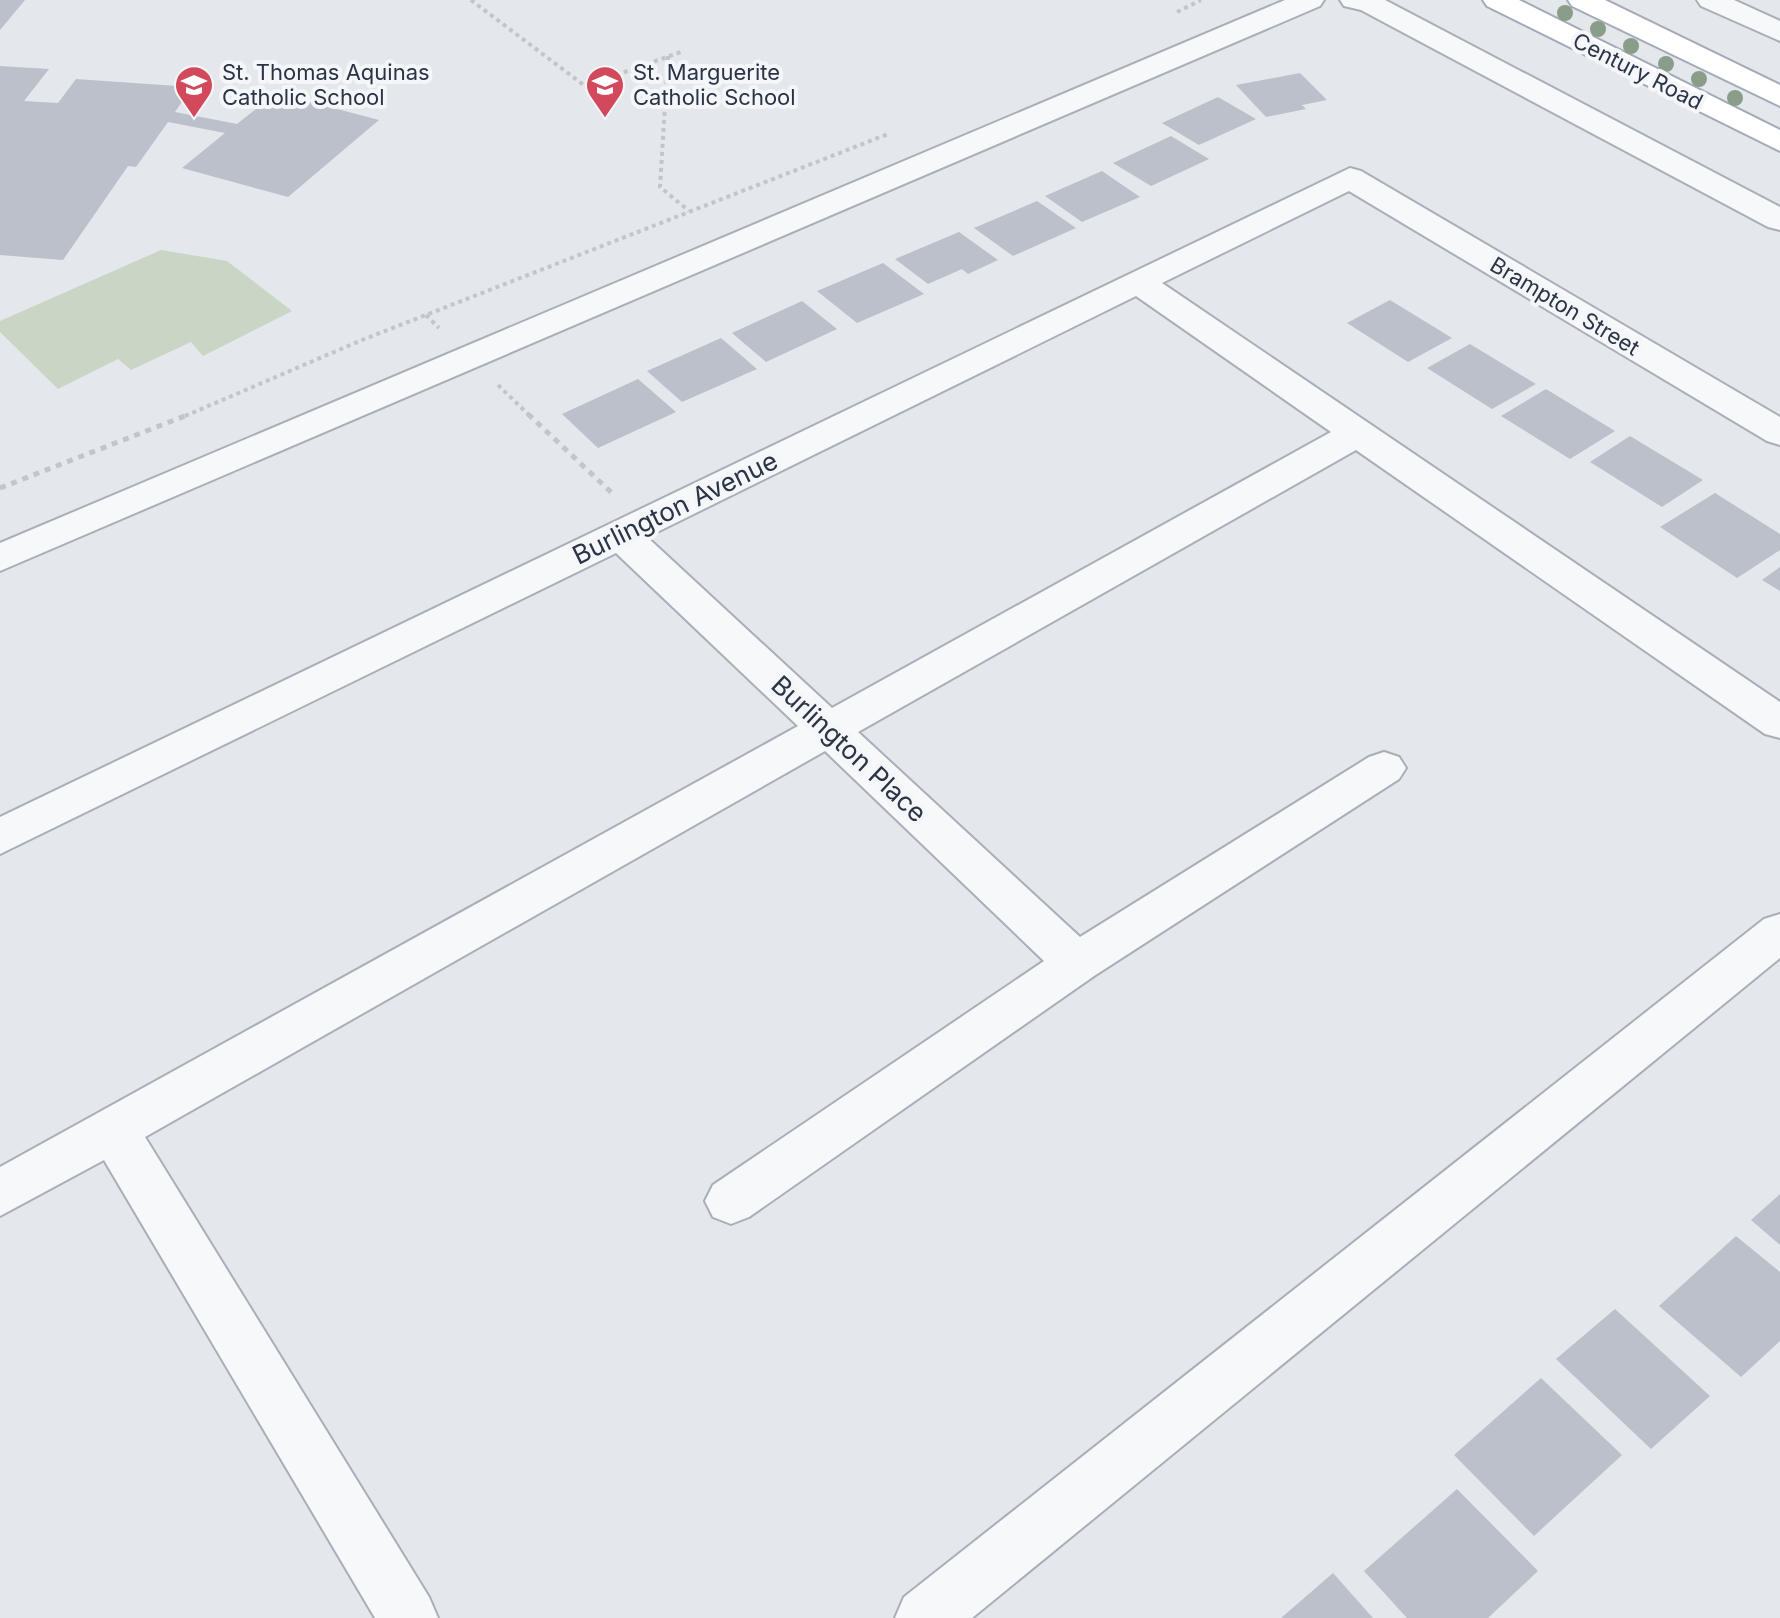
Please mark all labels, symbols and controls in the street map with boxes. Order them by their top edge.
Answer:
street label: Century Road [1569,27,1707,115]
place label: St. Thomas Aquinas Catholic School [222,59,430,110]
place label: St. Marguerite Catholic School [633,59,796,110]
school or university icon: St. Thomas Aquinas Catholic School [173,64,215,119]
school or university icon: St. Marguerite Catholic School [584,64,626,119]
street label: Brampton Street [1486,251,1644,361]
street label: Burlington Avenue [567,444,782,571]
street label: Burlington Place [765,669,933,828]

